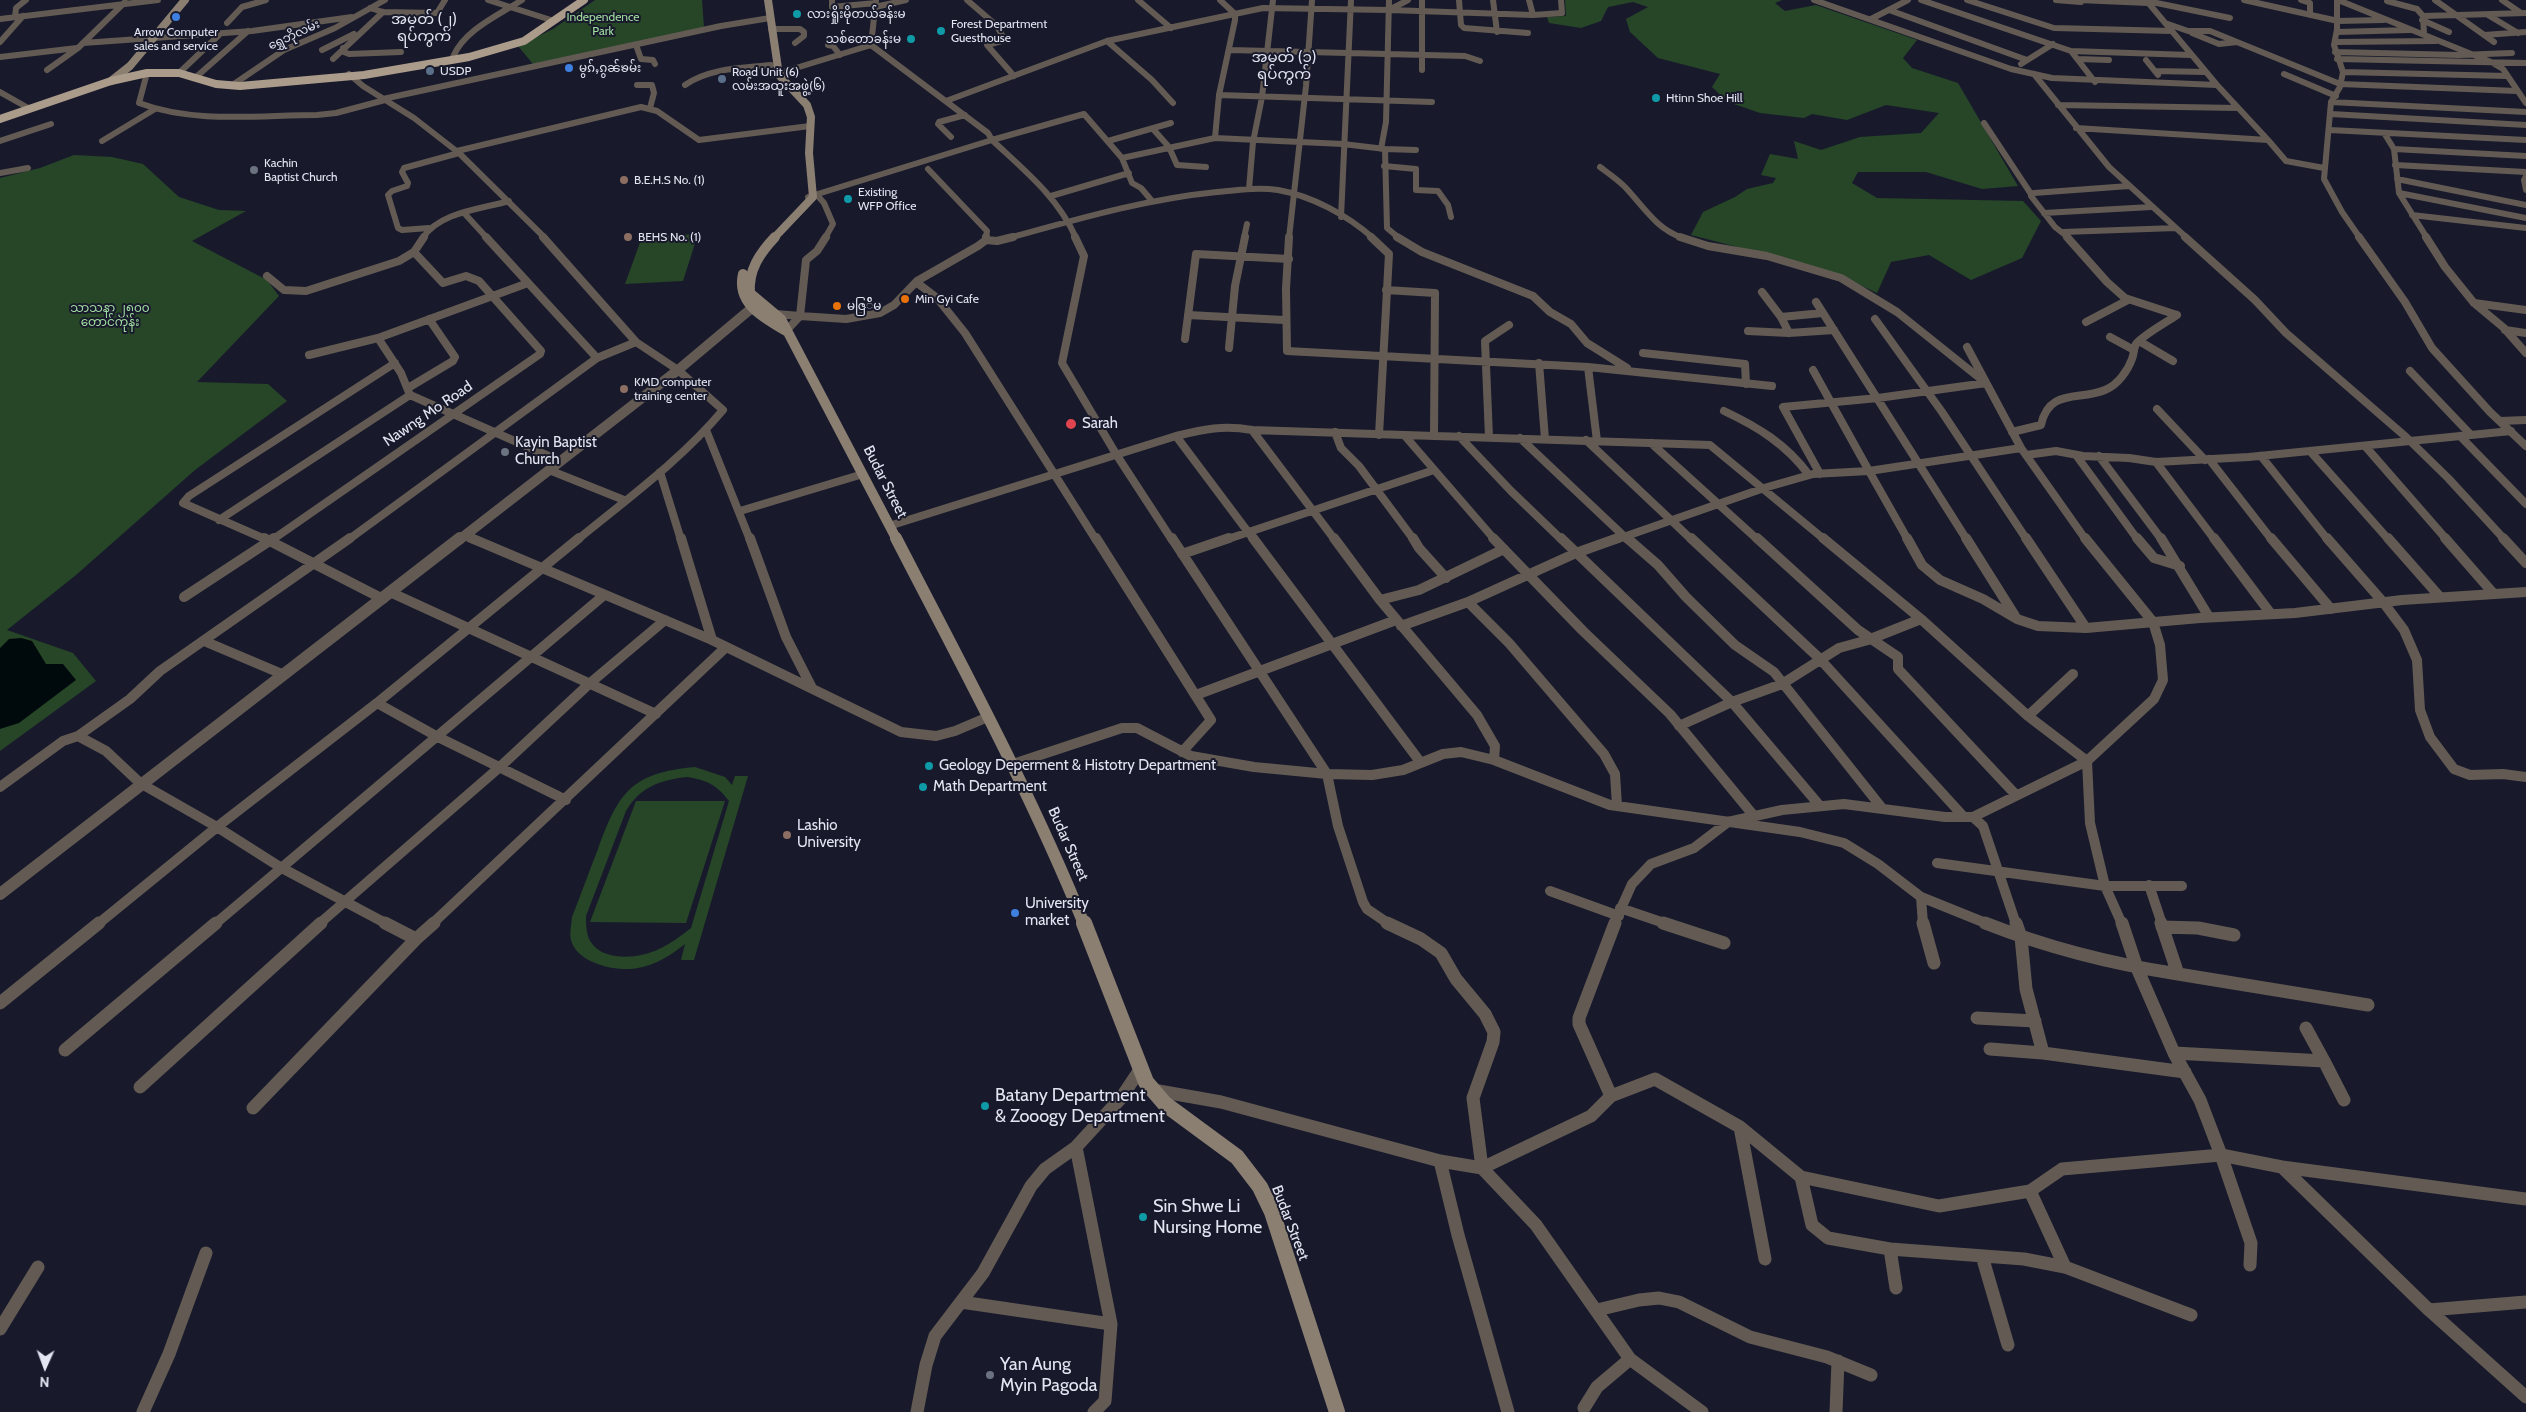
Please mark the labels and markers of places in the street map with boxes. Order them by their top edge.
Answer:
place label: လားရှိုးမိုတယ်ခန်းမ [807,7,906,21]
marker: လားရှိုးမိုတယ်ခန်းမ [791,8,803,20]
marker: Arrow Computer sales and service [170,11,182,23]
place label: Forest Department Guesthouse [951,17,1047,45]
place label: Arrow Computer sales and service [134,25,218,53]
marker: Forest Department Guesthouse [935,25,947,37]
place label: သစ်တောခန်းမ [826,32,901,46]
marker: သစ်တောခန်းမ [905,33,917,45]
place label: မွၵ်ႇၵွၼ်ၶမ်း [579,61,641,75]
marker: မွၵ်ႇၵွၼ်ၶမ်း [563,62,575,74]
place label: USDP [440,64,471,78]
marker: USDP [424,65,436,77]
place label: Road Unit (6) လမ်းအထူးအဖွဲ့(၆) [732,65,825,93]
marker: Road Unit (6) လမ်းအထူးအဖွဲ့(၆) [716,73,728,85]
place label: Htinn Shoe Hill [1666,91,1743,105]
marker: Htinn Shoe Hill [1650,92,1662,104]
place label: Kachin Baptist Church [264,156,338,184]
marker: Kachin Baptist Church [248,164,260,176]
place label: B.E.H.S No. (1) [634,173,705,187]
marker: B.E.H.S No. (1) [618,174,630,186]
place label: Existing WFP Office [858,185,916,213]
marker: Existing WFP Office [842,193,854,205]
place label: BEHS No. (1) [638,230,701,244]
marker: BEHS No. (1) [622,231,634,243]
place label: Min Gyi Cafe [915,292,979,306]
marker: Min Gyi Cafe [899,293,911,305]
place label: မဇြ်ိမ [847,299,881,313]
marker: မဇြ်ိမ [831,300,843,312]
place label: KMD computer training center [634,375,711,403]
marker: KMD computer training center [618,383,630,395]
place label: Sarah [1082,415,1118,433]
marker: Sarah [1064,417,1078,431]
place label: Kayin Baptist Church [515,434,597,469]
marker: Kayin Baptist Church [499,446,511,458]
place label: Geology Deperment & Histotry Department [939,757,1216,775]
marker: Geology Deperment & Histotry Department [923,760,935,772]
place label: Math Department [933,778,1047,796]
marker: Math Department [917,781,929,793]
place label: Lashio University [797,817,861,852]
marker: Lashio University [781,829,793,841]
place label: University market [1025,895,1089,930]
marker: University market [1009,907,1021,919]
place label: Batany Department & Zooogy Department [995,1085,1165,1128]
marker: Batany Department & Zooogy Department [979,1100,991,1112]
place label: Sin Shwe Li Nursing Home [1153,1196,1262,1238]
marker: Sin Shwe Li Nursing Home [1137,1211,1149,1223]
place label: Yan Aung Myin Pagoda [1000,1354,1097,1396]
marker: Yan Aung Myin Pagoda [984,1369,996,1381]

